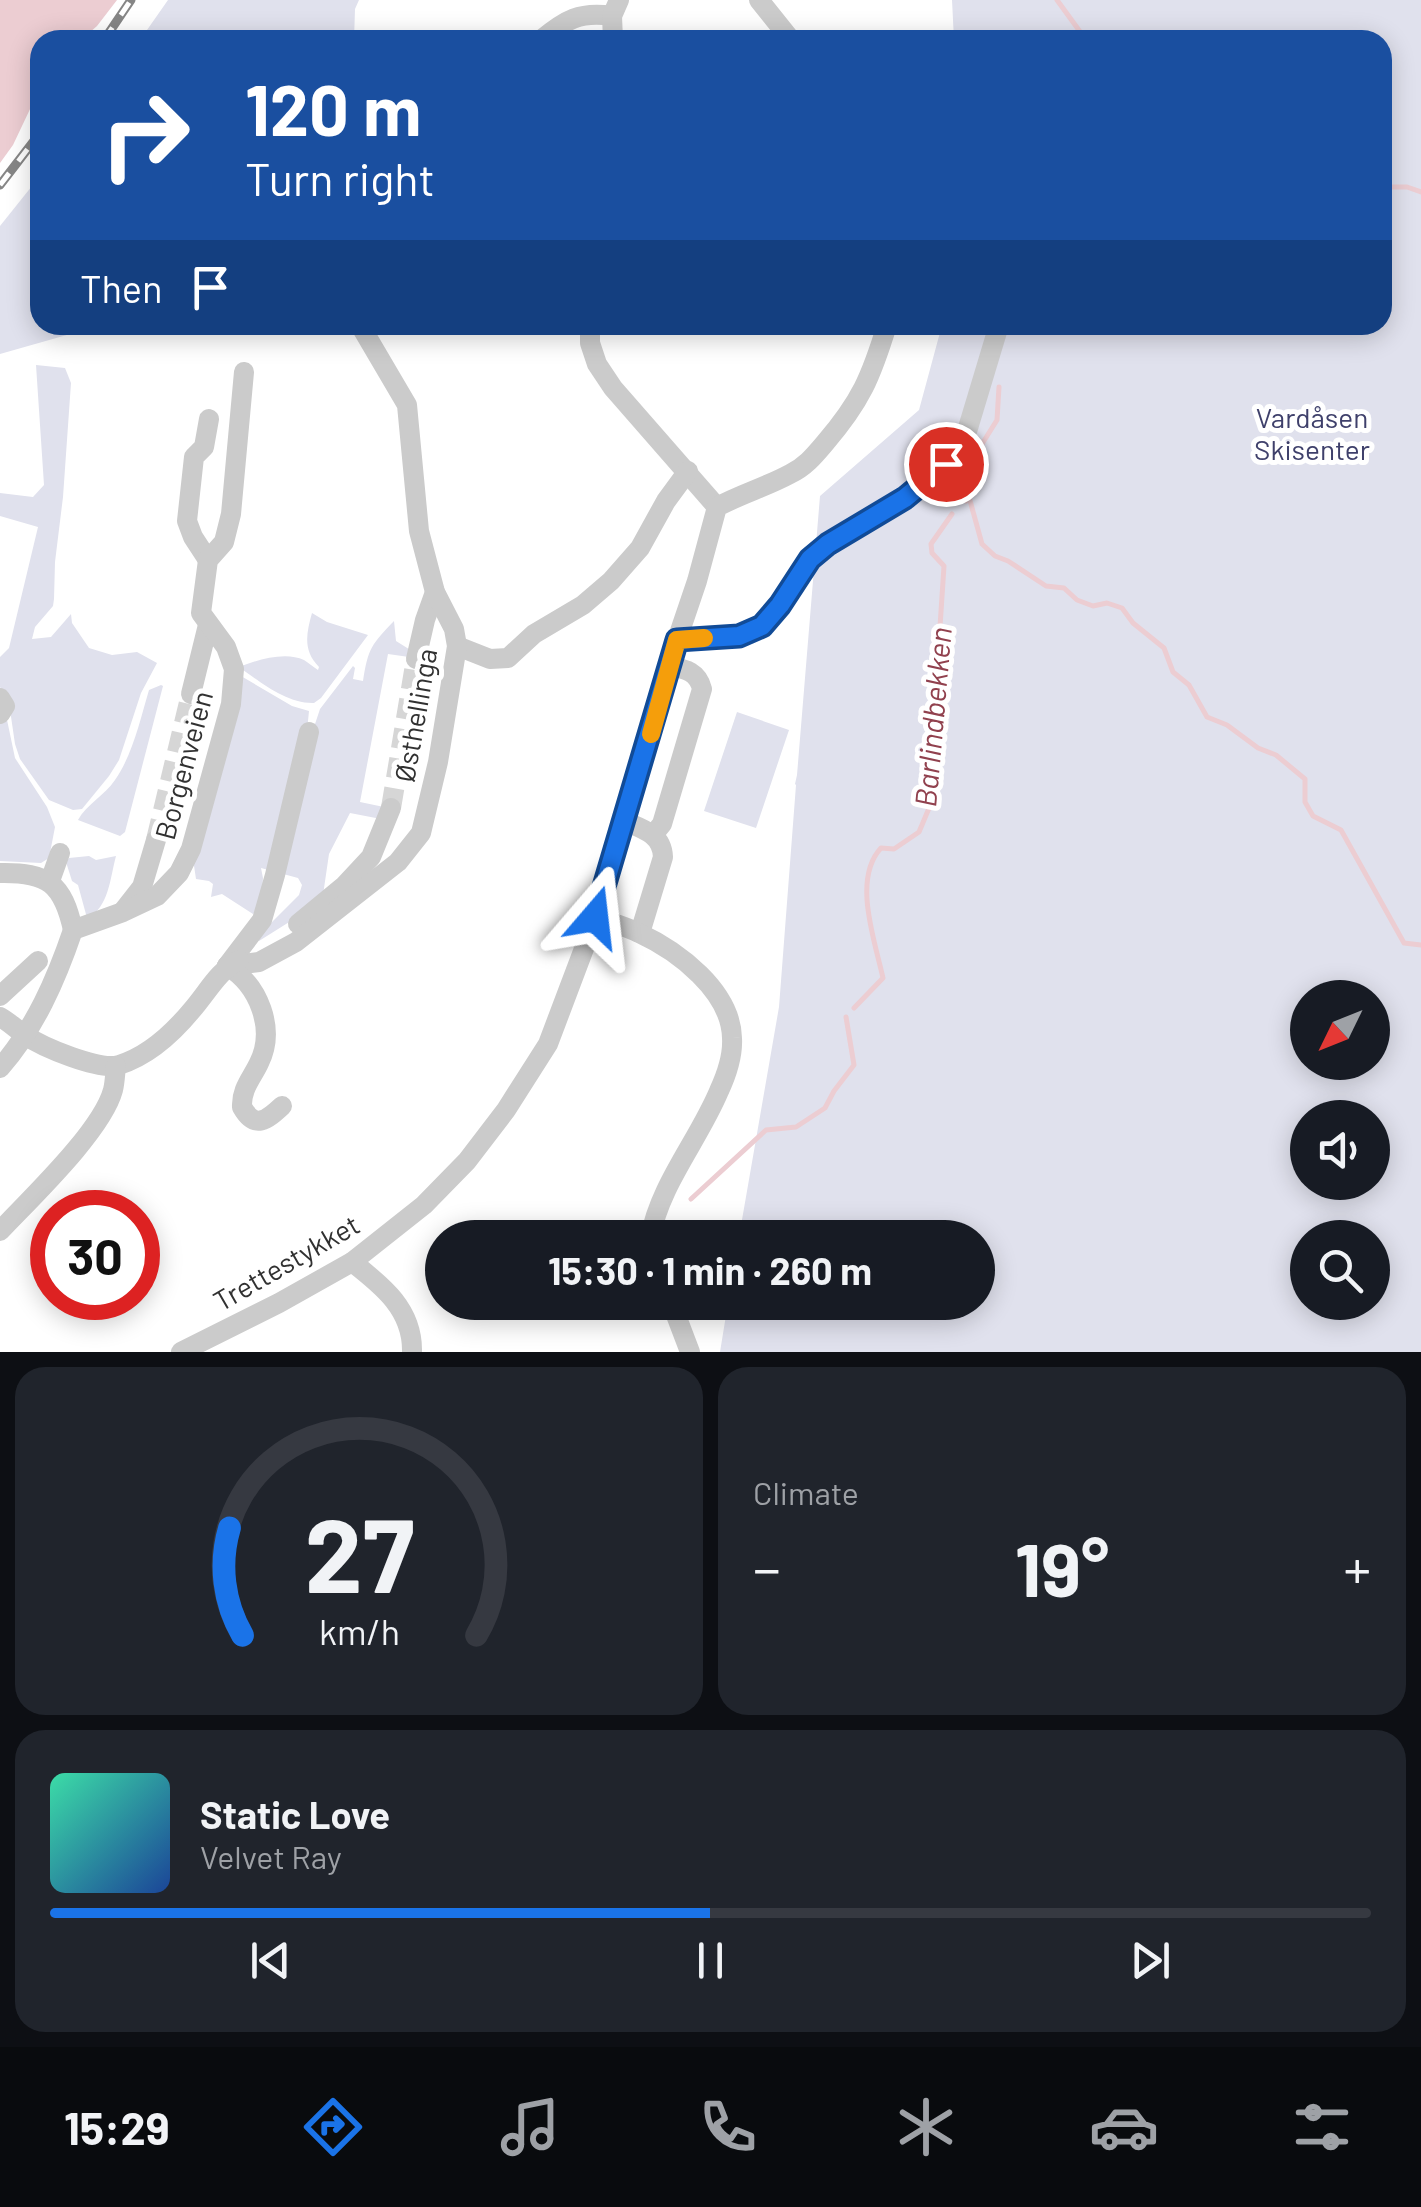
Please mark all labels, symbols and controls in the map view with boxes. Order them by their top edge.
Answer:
text: 120 m [245,66,421,150]
icon: right [80,70,210,200]
text: Turn right [245,151,435,205]
icon: arrive [183,260,238,315]
text: Then [80,265,163,311]
park label: Vardåsen Skisenter [1254,400,1370,466]
pin [904,422,989,507]
icon: arrive [919,437,974,492]
water label: Barlindbekken [906,625,958,809]
street label: Østhellinga [387,645,443,785]
street label: Borgenveien [147,687,219,843]
position arrow [543,865,647,969]
north arrow [1290,980,1390,1080]
map controls [1290,980,1390,1320]
button: sound [1290,1100,1390,1200]
speed limit sign: 30 [30,1190,160,1320]
street label: Trettestykket [207,1207,365,1317]
button: search [1290,1220,1390,1320]
text: 15:30 · 1 min · 260 m [548,1247,872,1293]
text: Climate [753,1473,859,1511]
text: 27 [304,1489,414,1614]
text: 19° [1015,1522,1109,1612]
text: − [753,1534,781,1600]
text: + [1343,1534,1371,1600]
text: km/h [319,1609,399,1652]
text: Static Love [200,1791,390,1837]
text: Velvet Ray [200,1837,342,1875]
icon: previous [243,1933,298,1988]
icon: pause [683,1933,738,1988]
icon: next [1123,1933,1178,1988]
icon: directions [298,2092,368,2162]
icon: music [495,2092,565,2162]
icon: phone [693,2092,763,2162]
icon: climate [891,2092,961,2162]
icon: car [1089,2092,1159,2162]
icon: filters [1287,2092,1357,2162]
text: 15:29 [64,2100,170,2154]

